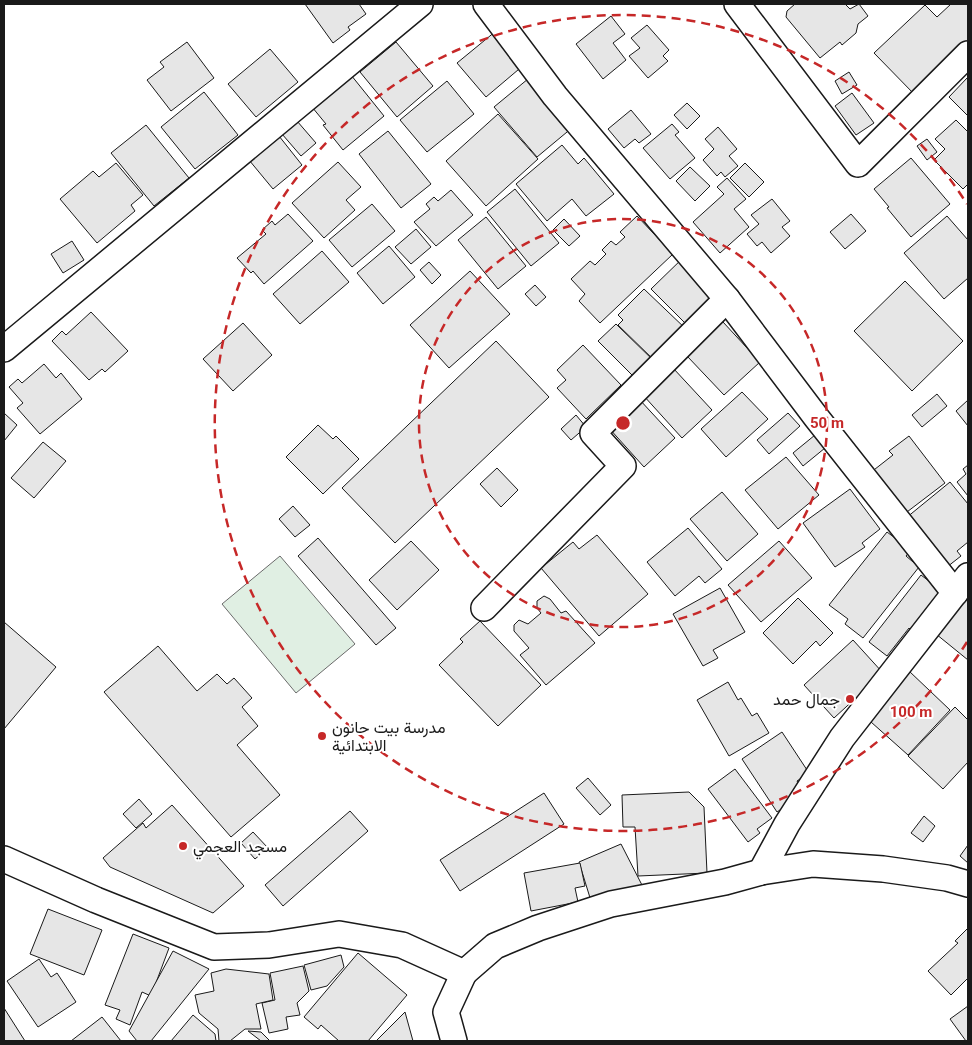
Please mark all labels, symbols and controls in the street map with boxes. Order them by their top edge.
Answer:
text: 50 m [810,413,844,436]
centre of rings [614,414,632,432]
place label: جمال حمد [773,689,840,714]
marker: جمال حمد [844,693,856,705]
text: 100 m [890,702,932,725]
place label: مدرسة بيت حانون الابتدائية [332,717,446,760]
marker: مدرسة بيت حانون الابتدائية [316,730,328,742]
place label: مسجد العجمي [193,836,287,861]
marker: مسجد العجمي [177,840,189,852]

